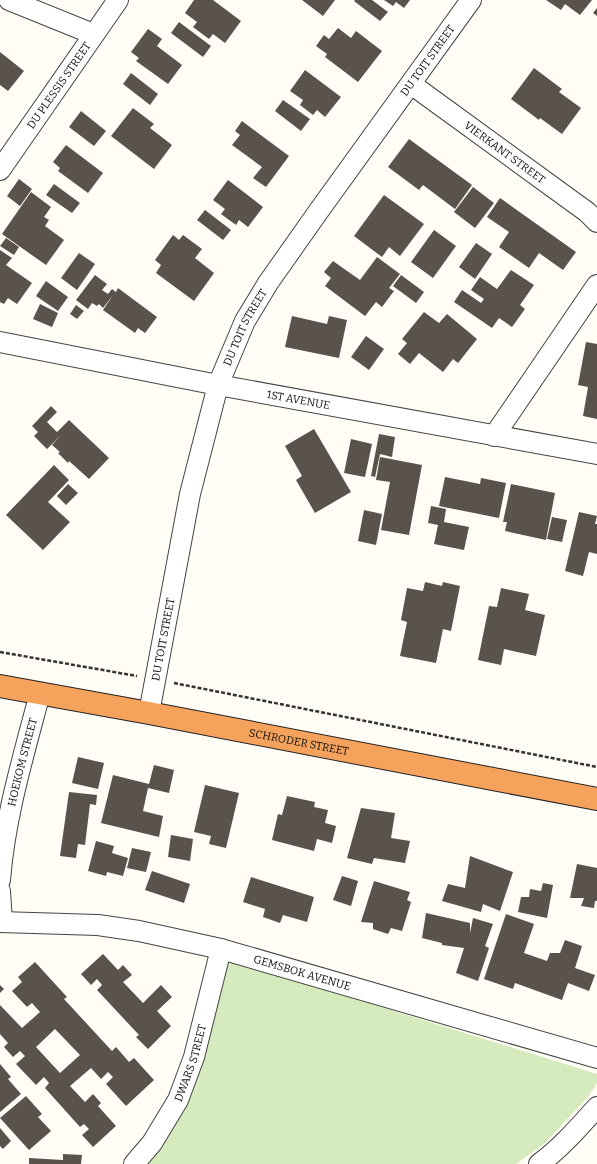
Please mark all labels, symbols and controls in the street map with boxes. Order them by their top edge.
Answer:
street label: DU TOIT STREET [398,22,458,99]
street label: DU PLESSIS STREET [25,39,94,131]
street label: VIERKANT STREET [461,119,548,187]
street label: DU TOIT STREET [221,286,270,368]
street label: 1ST AVENUE [266,388,331,412]
street label: DU TOIT STREET [149,596,178,682]
street label: HOEKOM STREET [5,716,40,808]
street label: SCHRODER STREET [248,726,350,758]
street label: GEMSBOK AVENUE [252,953,352,993]
street label: DWARS STREET [172,1023,209,1104]

